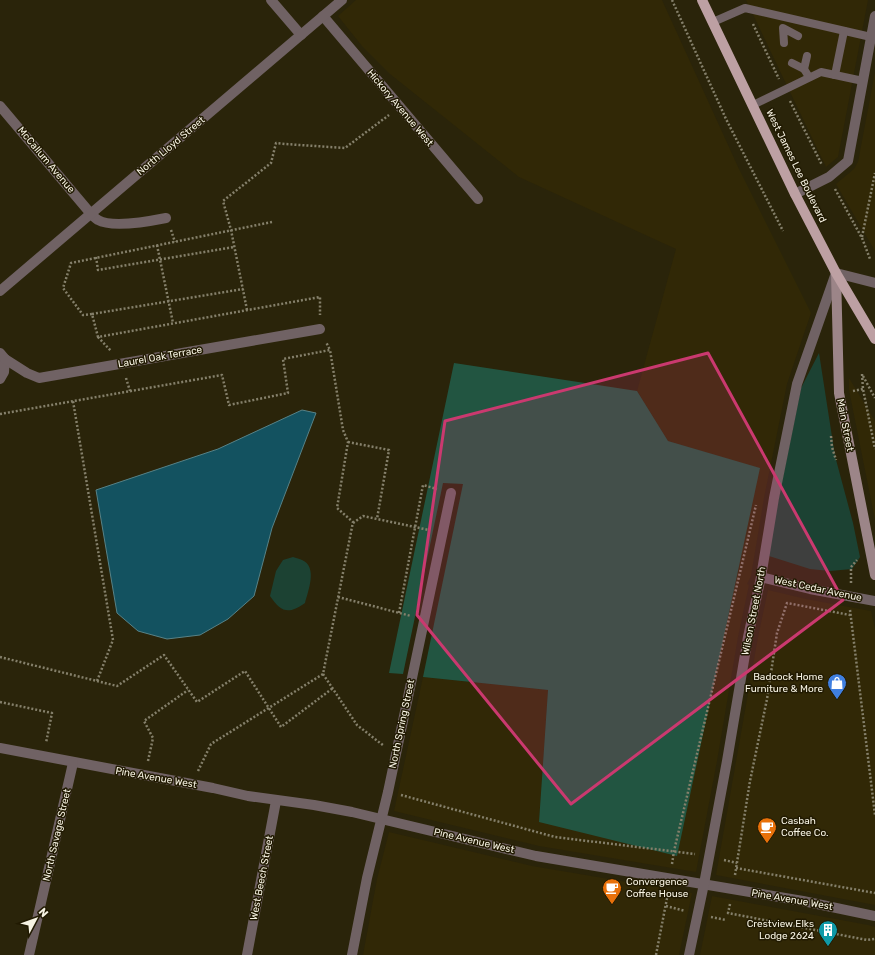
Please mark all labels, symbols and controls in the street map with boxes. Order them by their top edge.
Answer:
street label: Hickory Avenue West [364,67,436,149]
street label: West James Lee Boulevard [763,107,829,225]
street label: North Lloyd Street [135,114,208,178]
street label: McCallum Avenue [15,124,77,196]
street label: Laurel Oak Terrace [117,344,204,370]
street label: Main Street [834,398,856,452]
street label: Wilson Street North [740,566,768,656]
street label: West Cedar Avenue [773,574,863,604]
place label: Badcock Home Furniture & More [745,671,823,695]
shop icon: Badcock Home Furniture & More [826,672,848,700]
street label: North Spring Street [387,678,417,770]
street label: Pine Avenue West [114,765,198,791]
street label: North Savage Street [41,788,73,882]
place label: Casbah Coffee Co. [781,815,829,839]
cafe icon: Casbah Coffee Co. [756,816,778,844]
street label: Pine Avenue West [433,826,516,856]
street label: West Beech Street [248,835,276,921]
place label: Convergence Coffee House [626,876,689,900]
cafe icon: Convergence Coffee House [601,877,623,905]
street label: Pine Avenue West [750,887,834,913]
north arrow [16,899,56,939]
text: N [36,906,51,920]
place label: Crestview Elks Lodge 2624 [747,918,814,942]
building icon: Crestview Elks Lodge 2624 [817,919,839,947]

